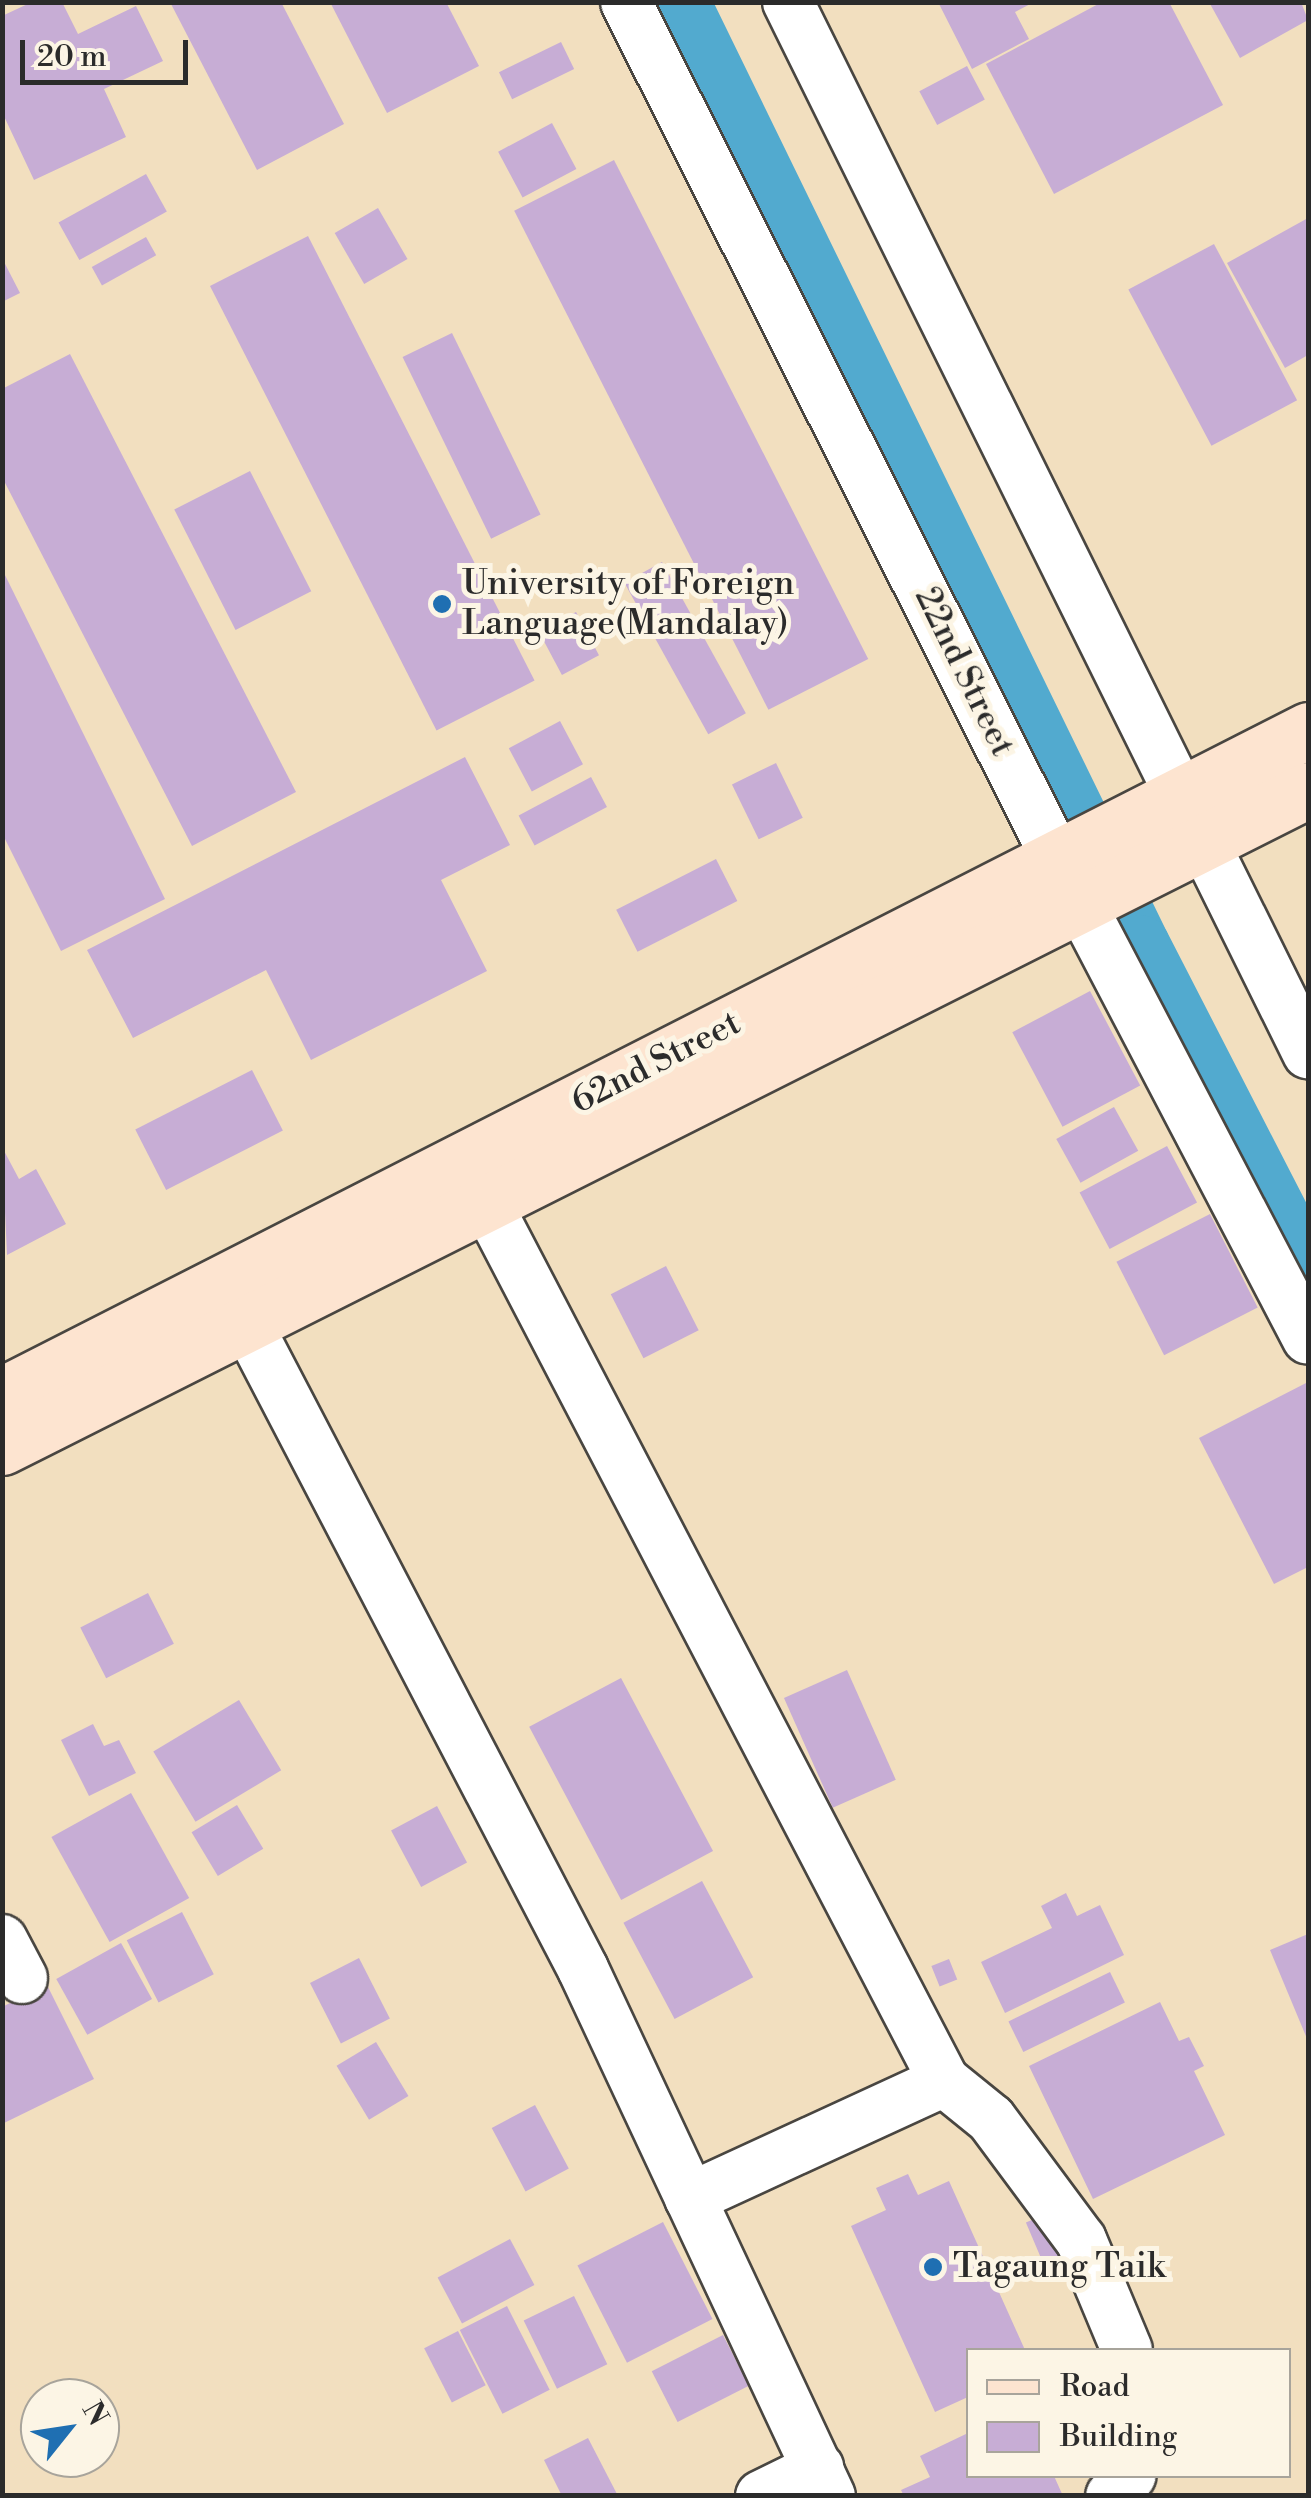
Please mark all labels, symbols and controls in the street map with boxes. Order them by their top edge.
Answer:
scale bar [25,20,192,82]
text: 20 m [37,38,106,76]
place label: University of Foreign Language(Mandalay) [462,563,794,645]
street label: 22nd Street [905,581,1023,763]
marker: University of Foreign Language(Mandalay) [431,593,453,615]
street label: 62nd Street [564,1002,748,1124]
place label: Tagaung Taik [953,2246,1165,2288]
marker: Tagaung Taik [922,2256,944,2278]
legend [966,2348,1291,2478]
text: Road [1060,2368,1130,2406]
north arrow [20,2378,120,2478]
text: N [74,2395,115,2432]
text: Building [1060,2418,1177,2456]

